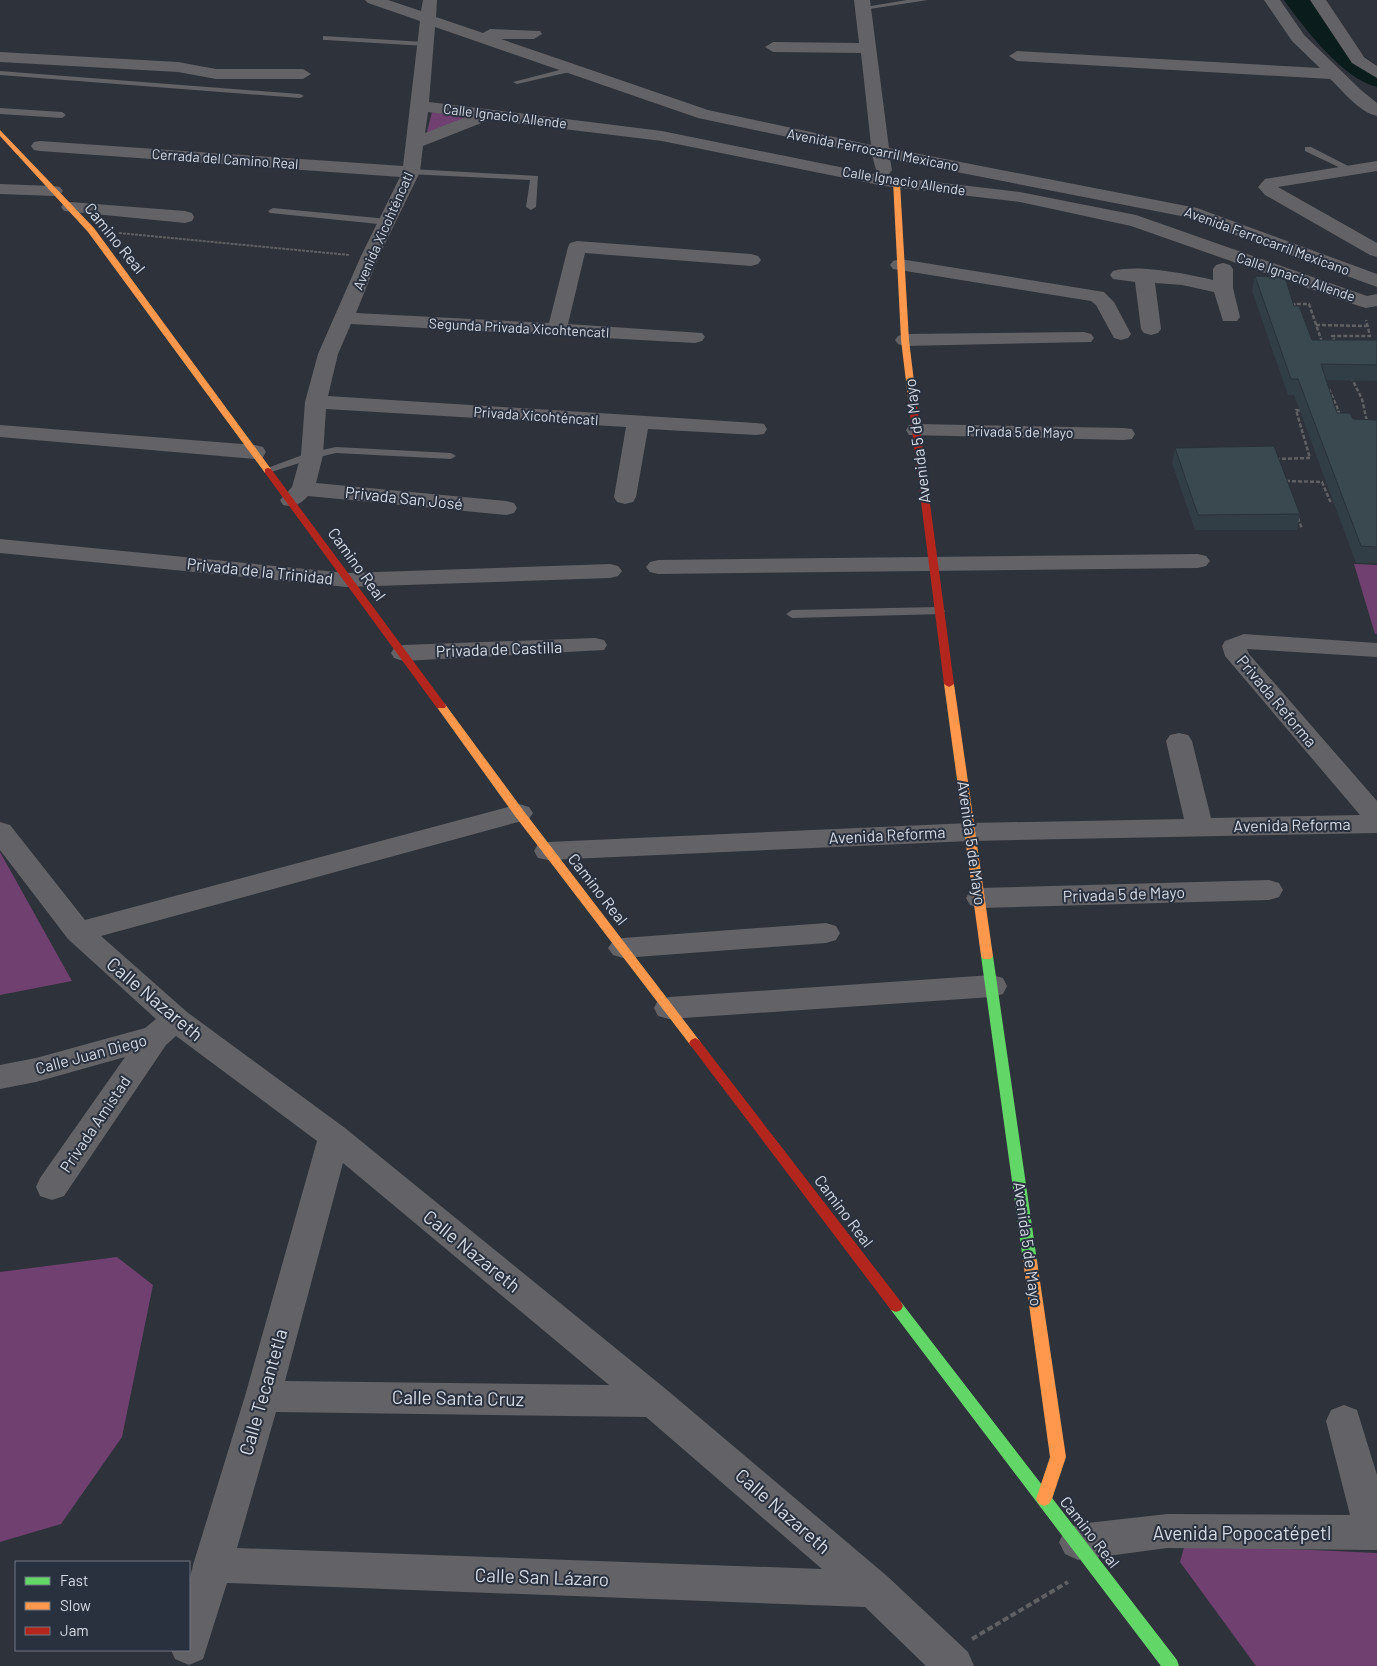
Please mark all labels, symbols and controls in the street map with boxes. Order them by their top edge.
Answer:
street label: Calle Ignacio Allende [442,99,568,132]
street label: Avenida Ferrocarril Mexicano [786,125,960,175]
street label: Cerrada del Camino Real [151,145,299,172]
street label: Calle Ignacio Allende [841,162,967,199]
street label: Avenida Xicohténcatl [349,169,416,292]
street label: Camino Real [81,198,150,277]
street label: Avenida Ferrocarril Mexicano [1182,203,1352,278]
street label: Calle Ignacio Allende [1235,248,1358,305]
street label: Segunda Privada Xicohtencatl [428,314,610,341]
street label: Avenida 5 de Mayo [899,378,934,504]
street label: Privada Xicohténcatl [473,403,599,428]
street label: Privada 5 de Mayo [966,422,1074,441]
street label: Privada San José [344,482,464,513]
street label: Camino Real [325,524,390,604]
street label: Privada de la Trinidad [186,553,334,588]
street label: Privada de Castilla [435,637,563,660]
street label: Privada Reforma [1233,651,1321,751]
street label: Avenida 5 de Mayo [954,780,991,906]
street label: Avenida Reforma [1233,814,1351,835]
street label: Avenida Reforma [828,822,946,847]
street label: Camino Real [565,849,632,928]
street label: Privada 5 de Mayo [1063,882,1185,905]
street label: Calle Nazareth [103,952,208,1046]
street label: Calle Juan Diego [33,1030,149,1078]
street label: Privada Amistad [55,1072,134,1176]
street label: Camino Real [811,1171,878,1251]
street label: Avenida 5 de Mayo [1010,1181,1047,1307]
street label: Calle Nazareth [419,1204,526,1297]
street label: Calle Tecantetla [233,1326,292,1458]
street label: Calle Santa Cruz [392,1385,524,1410]
street label: Calle Nazareth [731,1463,836,1558]
street label: Camino Real [1057,1492,1124,1571]
street label: Avenida Popocatépetl [1153,1521,1331,1544]
legend [15,1561,190,1651]
street label: Calle San Lázaro [474,1563,610,1590]
text: Fast [60,1571,88,1589]
text: Slow [60,1596,91,1614]
text: Jam [60,1621,89,1639]

